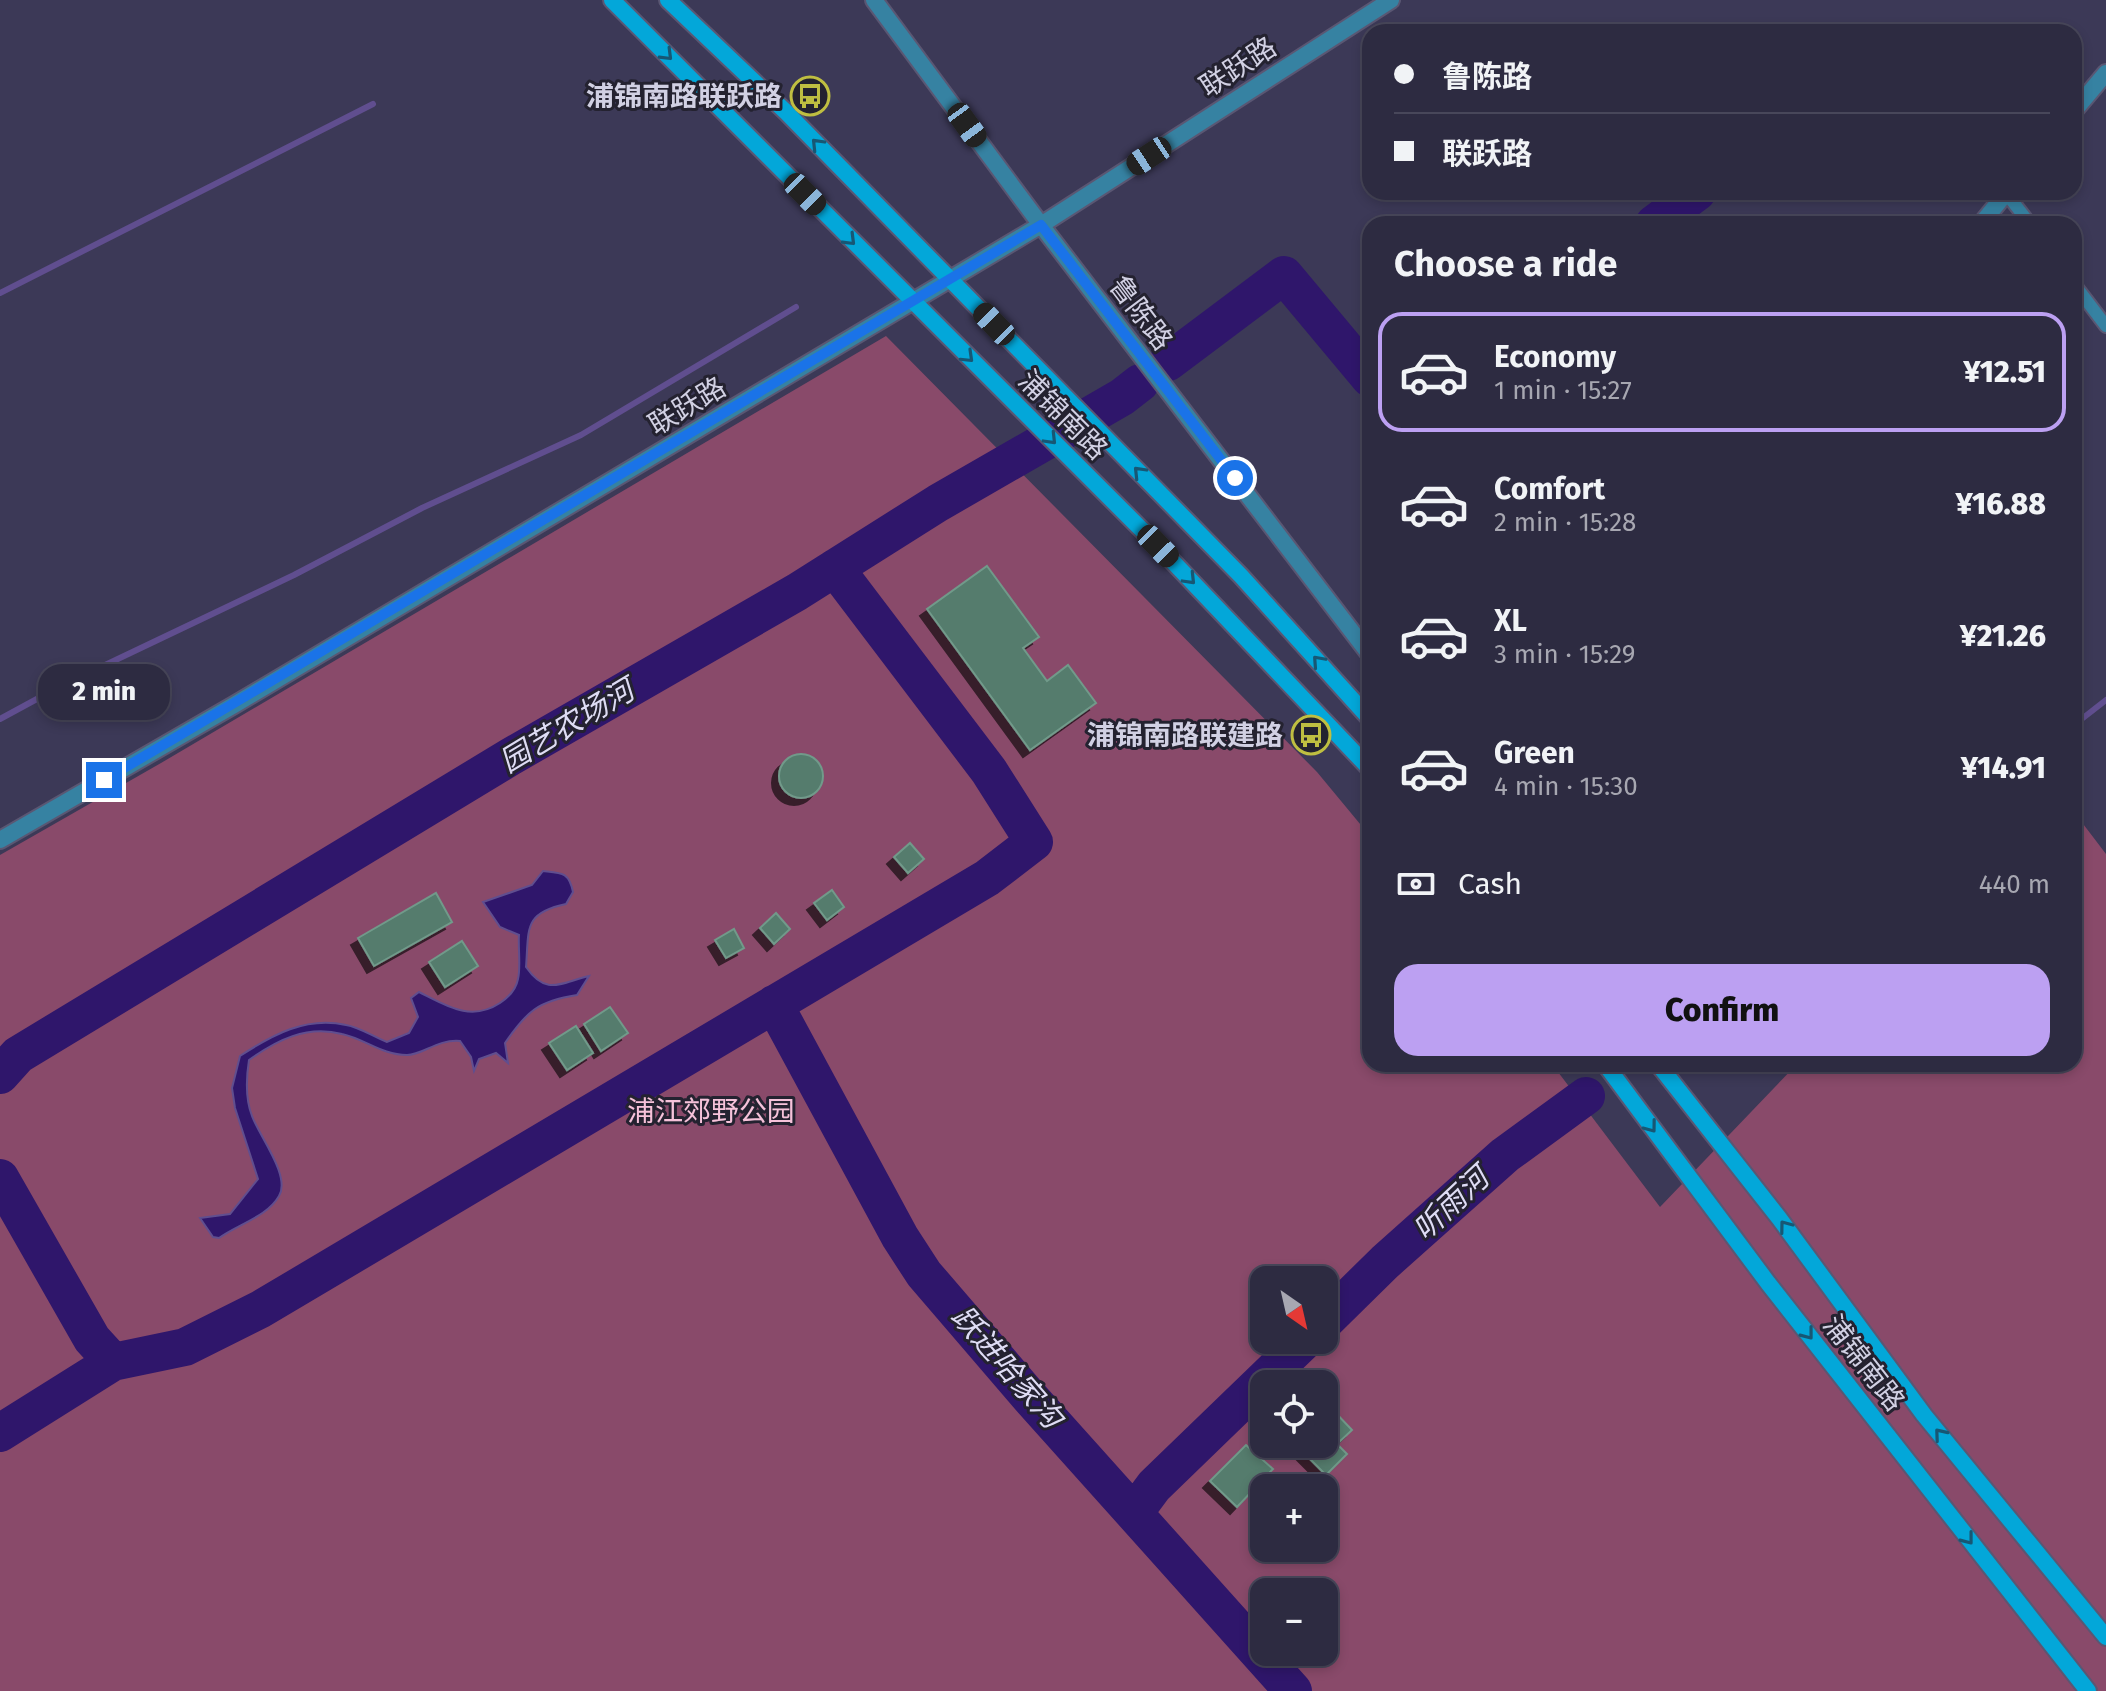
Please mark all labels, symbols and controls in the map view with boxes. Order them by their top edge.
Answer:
street label: 联跃路 [1194,30,1282,104]
one-way arrow [658,46,672,60]
text: 鲁陈路 [1442,59,1532,95]
bus stop icon: 浦锦南路联跃路 [789,75,831,117]
place label: 浦锦南路联跃路 [586,80,782,113]
car [943,99,991,151]
car [1122,133,1176,179]
text: 联跃路 [1442,136,1532,172]
one-way arrow [812,139,826,153]
car [780,169,830,219]
one-way arrow [841,231,855,245]
text: Choose a ride [1394,242,1617,286]
street label: 鲁陈路 [1103,270,1179,356]
car [969,298,1019,350]
icon: car [1398,336,1470,408]
text: Economy [1494,339,1616,375]
one-way arrow [959,347,973,362]
text: ¥12.51 [1963,354,2046,390]
street label: 浦锦南路 [1012,364,1114,466]
street label: 联跃路 [642,370,732,442]
text: 1 min · 15:27 [1494,375,1632,406]
one-way arrow [1041,430,1056,444]
route start [1217,460,1253,496]
one-way arrow [1134,467,1148,481]
icon: car [1398,468,1470,540]
text: Comfort [1494,471,1605,507]
text: ¥16.88 [1956,486,2046,522]
text: 2 min · 15:28 [1494,507,1636,538]
car [1133,520,1183,572]
one-way arrow [1181,570,1195,585]
icon: car [1398,600,1470,672]
text: XL [1494,603,1527,639]
text: ¥21.26 [1960,618,2046,654]
text: 3 min · 15:29 [1494,639,1636,670]
one-way arrow [1312,656,1327,670]
callout: 2 min [38,664,170,720]
water label: 园艺农场河 [493,669,645,780]
text: 2 min [72,676,136,707]
bus stop icon: 浦锦南路联建路 [1290,714,1332,756]
place label: 浦锦南路联建路 [1087,719,1283,752]
icon: car [1398,732,1470,804]
text: Green [1494,735,1575,771]
text: ¥14.91 [1961,750,2046,786]
route end [86,762,122,798]
text: 4 min · 15:30 [1494,771,1638,802]
icon: cash [1394,862,1438,906]
text: Cash [1458,866,1522,902]
text: 440 m [1979,869,2050,900]
button: Confirm [1394,964,2050,1056]
park label: 浦江郊野公园 [627,1095,795,1128]
one-way arrow [1642,1118,1656,1132]
water label: 听雨河 [1406,1157,1500,1248]
one-way arrow [1780,1220,1794,1235]
north arrow [1250,1266,1338,1354]
map controls [1250,1266,1338,1666]
water label: 跃进哈家沟 [944,1299,1072,1438]
street label: 浦锦南路 [1817,1309,1911,1417]
one-way arrow [1798,1325,1813,1339]
button: locate [1250,1370,1338,1458]
one-way arrow [1935,1429,1950,1444]
button: + [1250,1474,1338,1562]
one-way arrow [1959,1530,1973,1545]
button: − [1250,1578,1338,1666]

